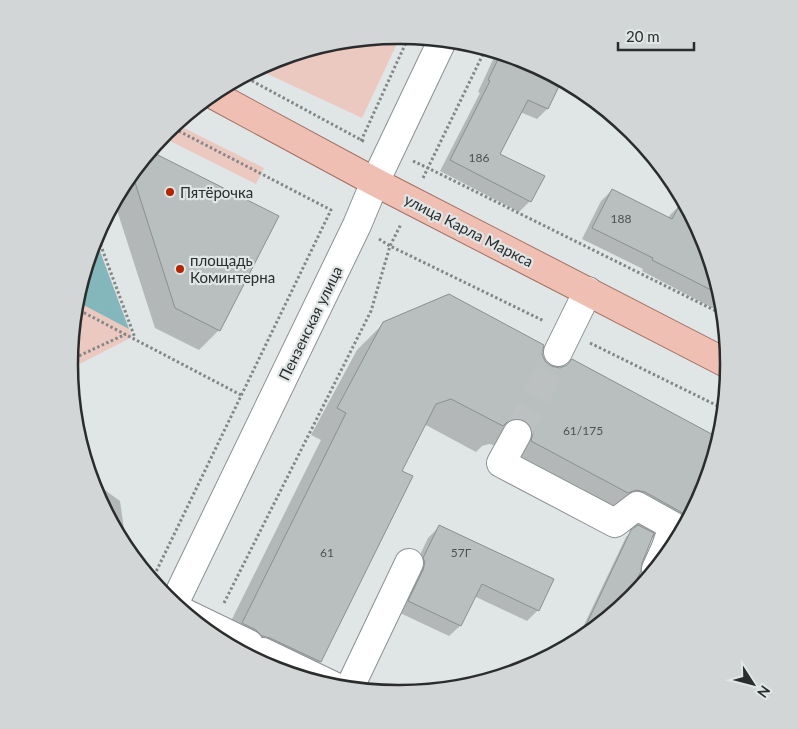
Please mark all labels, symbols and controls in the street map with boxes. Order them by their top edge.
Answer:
scale bar [618,20,694,52]
text: 20 m [626,27,660,45]
house number: 186 [469,150,489,165]
place label: Пятёрочка [180,183,253,201]
marker: Пятёрочка [164,186,176,198]
street label: улица Карла Маркса [402,190,536,270]
house number: 188 [611,211,631,226]
place label: площадь Коминтерна [190,251,275,286]
marker: площадь Коминтерна [174,263,186,275]
street label: Пензенская улица [275,263,345,383]
house number: 61/175 [563,423,603,438]
house number: 61 [320,545,334,560]
house number: 57Г [451,545,472,560]
north arrow [728,659,778,709]
text: N [754,683,774,701]

